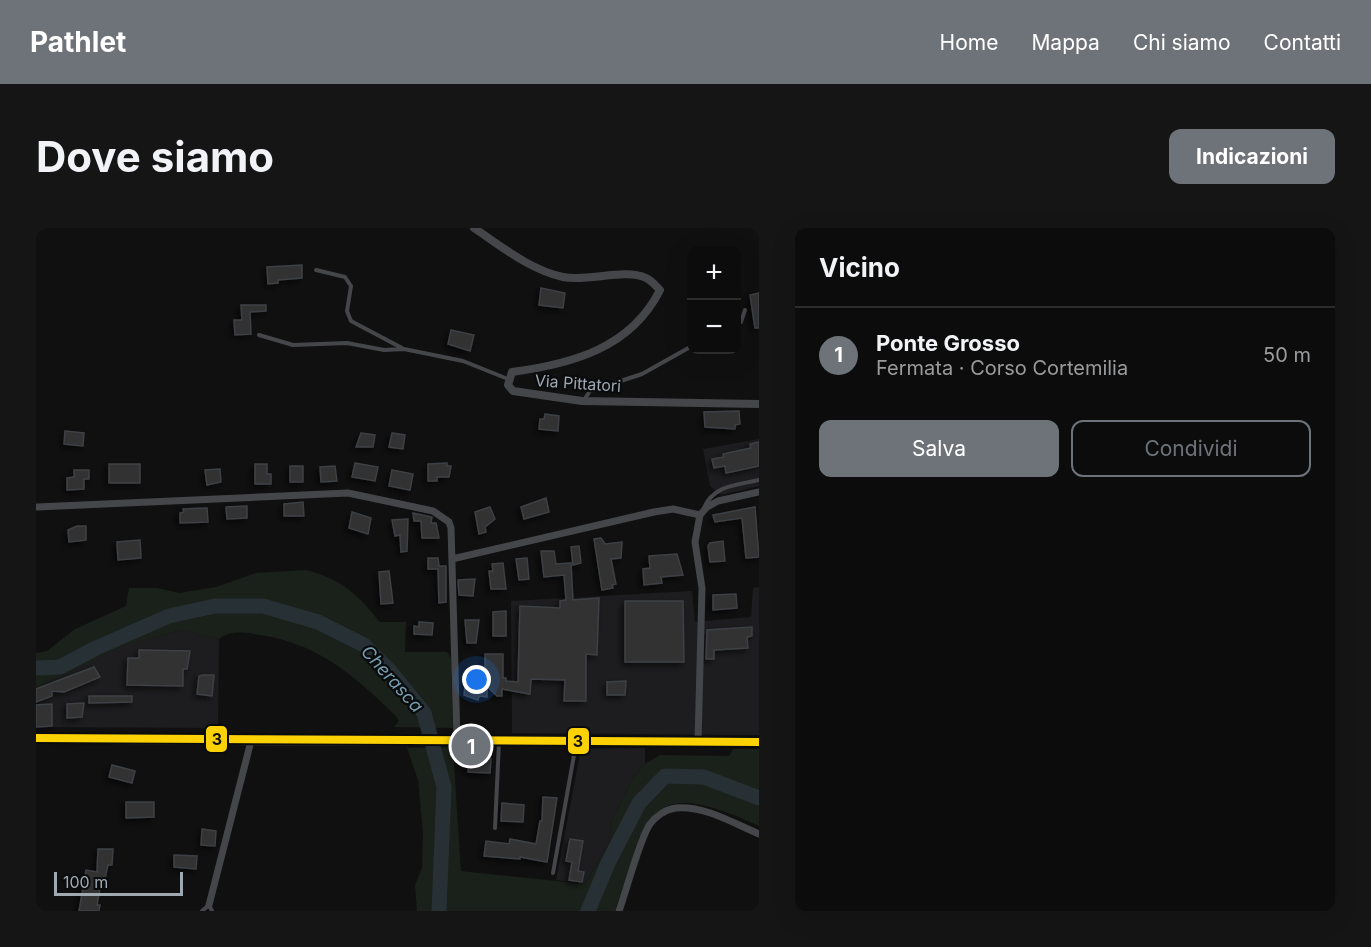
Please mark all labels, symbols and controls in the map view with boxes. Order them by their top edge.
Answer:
text: Pathlet [30,25,126,59]
text: Home [940,30,998,55]
text: Mappa [1031,30,1100,55]
text: Chi siamo [1133,30,1231,55]
text: Contatti [1264,30,1341,55]
button: Indicazioni [1169,129,1335,184]
text: Dove siamo [36,131,274,182]
map controls [687,246,741,354]
button: + [687,246,741,300]
text: Vicino [819,252,900,283]
button: − [687,300,741,354]
text: Ponte Grosso [876,330,1020,356]
text: 1 [834,343,843,367]
text: 50 m [1263,343,1311,367]
text: Fermata · Corso Cortemilia [876,356,1128,380]
street label: Via Pittatori [534,370,622,396]
button: Salva [819,420,1059,477]
button: Condividi [1071,420,1311,477]
water label: Cherasca [357,641,428,716]
your location [462,665,491,694]
pin: 1 [452,724,490,768]
line badge: 3 [205,725,228,753]
line badge: 3 [567,727,590,755]
text: 3 [212,729,222,749]
text: 3 [573,731,583,751]
scale bar [54,869,183,896]
text: 100 m [63,872,108,892]

